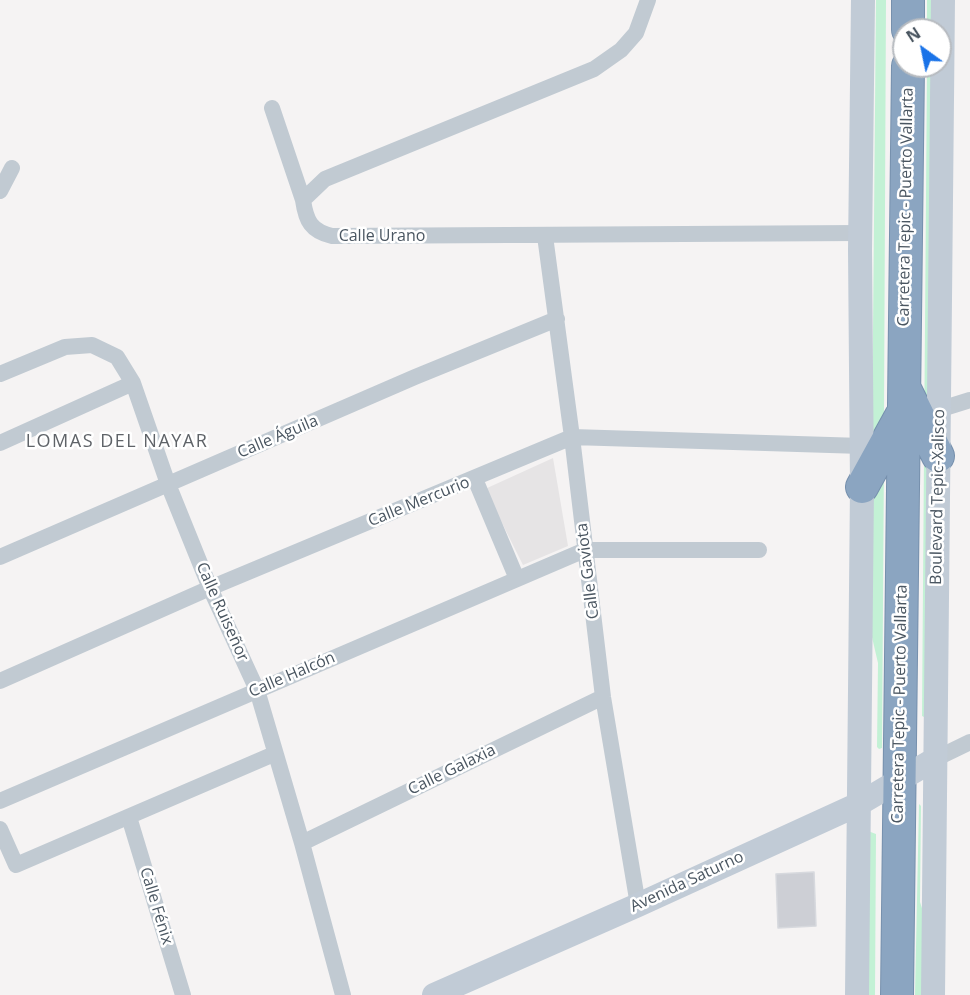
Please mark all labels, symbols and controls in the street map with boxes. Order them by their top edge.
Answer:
north arrow [892,18,952,78]
text: N [902,22,925,47]
street label: Carretera Tepic - Puerto Vallarta [894,87,918,327]
street label: Calle Urano [339,226,425,246]
street label: Boulevard Tepic-Xalisco [927,409,949,585]
street label: Calle Águila [235,411,321,463]
district label: LOMAS DEL NAYAR [26,431,208,453]
street label: Calle Mercurio [365,473,473,531]
street label: Calle Gaviota [573,522,603,620]
street label: Calle Ruiseñor [192,559,252,665]
street label: Carretera Tepic - Puerto Vallarta [888,584,912,824]
street label: Calle Halcón [246,648,338,702]
street label: Calle Galaxia [405,741,499,799]
street label: Avenida Saturno [627,847,747,917]
street label: Calle Fénix [135,865,177,947]

